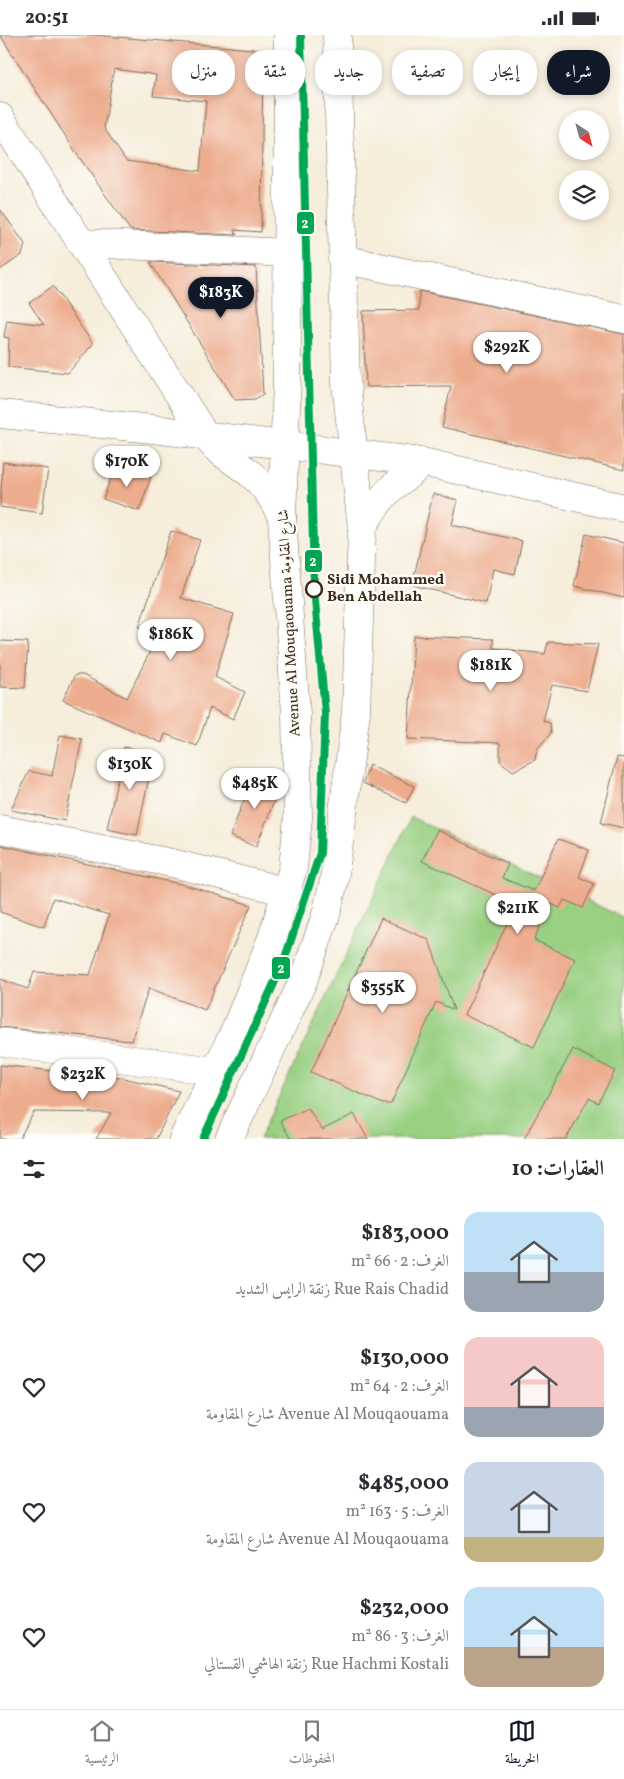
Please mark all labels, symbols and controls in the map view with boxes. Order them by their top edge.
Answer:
text: 20:51 [25,5,69,31]
chip: منزل [172,50,235,95]
chip: شقة [245,50,305,95]
chip: جديد [315,50,382,95]
chip: تصفية [392,50,463,95]
chip: إيجار [473,50,537,95]
chip: شراء [547,50,610,95]
north arrow [559,110,609,160]
map controls [559,110,609,220]
button: layers [559,170,609,220]
line badge: 2 [296,211,315,235]
text: 2 [301,215,309,234]
pin: $183K [186,277,256,319]
text: $183K [199,282,243,304]
pin: $292K [472,331,542,374]
text: $292K [484,337,530,359]
pin: $170K [92,445,162,488]
text: $170K [105,451,149,473]
street label: Avenue Al Mouqaouama شارع المقاومة [274,509,307,737]
line badge: 2 [304,549,323,573]
text: 2 [309,553,317,572]
place label: Sidi Mohammed Ben Abdellah [327,570,444,608]
marker: Sidi Mohammed Ben Abdellah [305,580,323,598]
pin: $186K [136,619,206,661]
text: $186K [149,624,193,646]
pin: $181K [456,649,526,692]
text: $181K [470,655,512,677]
pin: $130K [95,749,165,791]
text: $130K [108,754,152,776]
pin: $485K [220,767,290,810]
text: $485K [232,773,278,795]
pin: $211K [483,893,553,935]
text: $211K [497,898,539,920]
line badge: 2 [271,956,291,980]
text: 2 [277,960,285,979]
pin: $355K [348,971,418,1014]
text: $355K [361,977,405,999]
pin: $232K [48,1059,118,1101]
text: $232K [60,1064,106,1086]
icon: filters [20,1155,48,1183]
text: العقارات: 10 [511,1155,604,1184]
text: $183,000 [361,1219,449,1248]
icon: home [504,1232,564,1292]
icon: heart [20,1248,48,1276]
text: الغرف: 2 · 66 m² [351,1251,449,1273]
text: Rue Rais Chadid زنقة الرايس الشديد [235,1279,449,1301]
text: $130,000 [360,1344,449,1373]
icon: home [504,1357,564,1417]
icon: heart [20,1373,48,1401]
text: الغرف: 2 · 64 m² [350,1376,449,1398]
text: Avenue Al Mouqaouama شارع المقاومة [206,1404,449,1426]
text: $485,000 [358,1469,449,1498]
icon: home [504,1482,564,1542]
icon: heart [20,1498,48,1526]
text: الغرف: 5 · 163 m² [346,1501,449,1523]
text: Avenue Al Mouqaouama شارع المقاومة [206,1529,449,1551]
text: $232,000 [360,1594,449,1623]
icon: home [504,1607,564,1667]
icon: heart [20,1623,48,1651]
text: الغرف: 3 · 86 m² [351,1626,449,1648]
text: Rue Hachmi Kostali زنقة الهاشمي القستالي [204,1654,449,1676]
tab: الرئيسية [85,1717,119,1772]
tab: المحفوظات [289,1717,335,1772]
tab: الخريطة [505,1717,539,1772]

